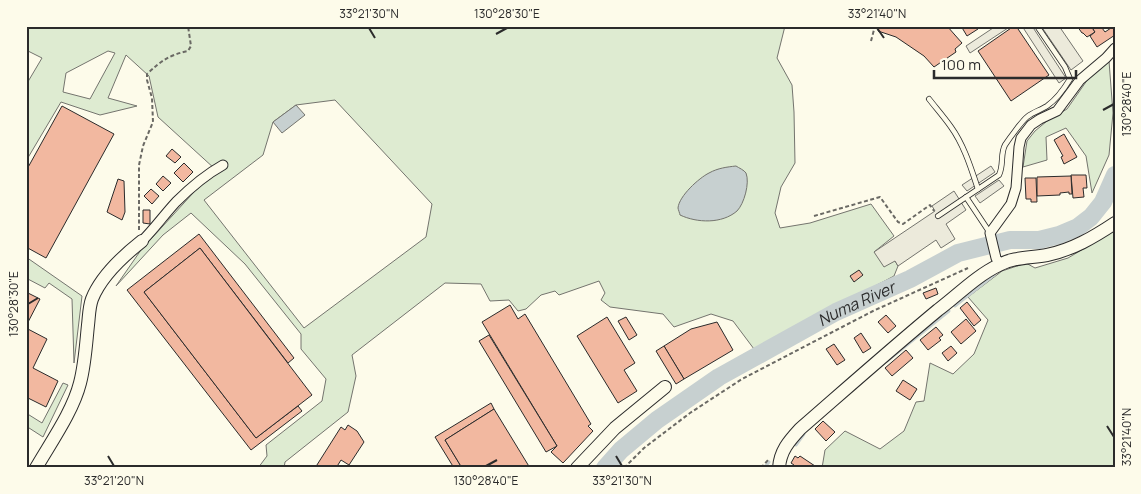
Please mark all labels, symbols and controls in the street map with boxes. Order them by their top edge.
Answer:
text: 33°21'30"N [339,5,399,22]
text: 130°28'30"E [474,5,540,22]
text: 33°21'40"N [848,5,906,22]
scale bar [934,48,1076,80]
text: 100 m [941,54,981,75]
text: 130°28'40"E [1118,71,1135,136]
text: 130°28'30"E [5,271,22,337]
water label: Numa River [813,275,900,331]
text: 33°21'40"N [1118,408,1135,466]
text: 33°21'20"N [84,472,144,489]
text: 130°28'40"E [454,472,519,489]
text: 33°21'30"N [592,472,652,489]

